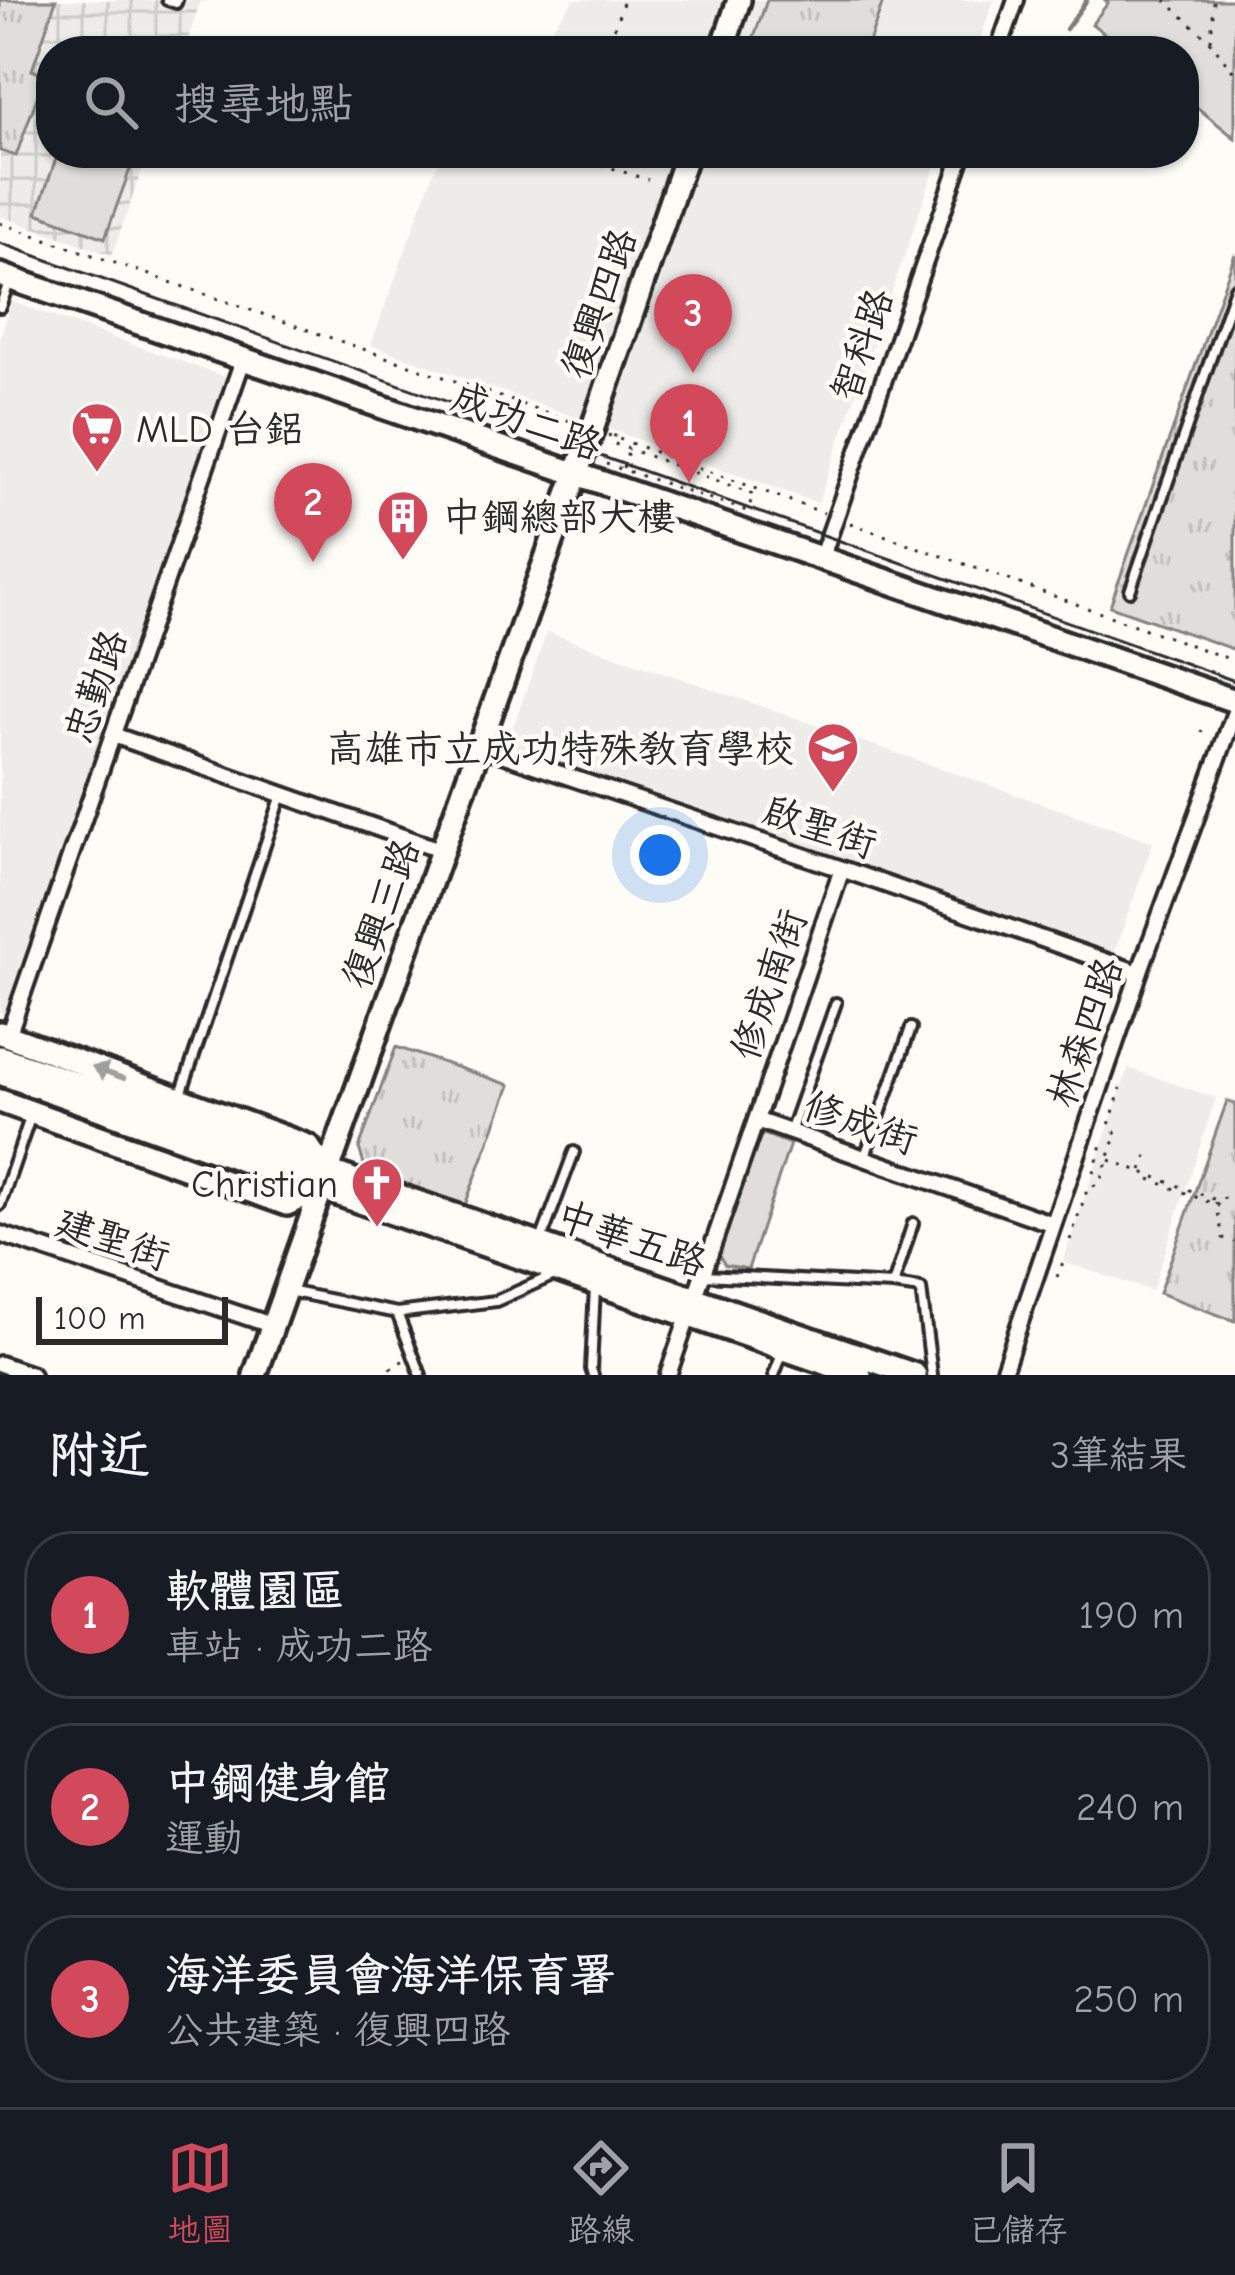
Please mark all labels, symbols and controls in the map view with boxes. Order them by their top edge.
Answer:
search box [36,36,1199,168]
icon: search [78,69,144,135]
text: 搜尋地點 [174,78,354,130]
street label: 復興四路 [553,222,646,385]
pin: 3 [654,274,732,373]
street label: 智科路 [822,283,903,408]
street label: 成功二路 [445,374,607,469]
pin: 1 [650,384,728,483]
supermarket icon: MLD 台鋁 [69,400,125,474]
place label: MLD 台鋁 [136,407,304,452]
pin: 2 [274,463,352,562]
building icon: 中鋼總部大樓 [375,488,431,562]
place label: 中鋼總部大樓 [442,495,676,540]
street label: 忠勤路 [56,624,137,749]
school or university icon: 高雄市立成功特殊教育學校 [805,720,861,794]
place label: 高雄市立成功特殊教育學校 [326,727,794,772]
street label: 啟聖街 [757,787,882,868]
your location [630,825,690,885]
street label: 復興三路 [334,833,429,995]
street label: 修成南街 [723,903,816,1066]
street label: 林森四路 [1039,951,1132,1114]
one-way arrow [91,1063,127,1081]
street label: 修成街 [798,1083,923,1164]
church icon: Christian [349,1155,405,1229]
place label: Christian [191,1162,338,1207]
street label: 中華五路 [550,1193,713,1286]
street label: 建聖街 [50,1199,175,1280]
scale bar [36,1291,228,1344]
text: 100 m [54,1299,146,1337]
text: 附近 [48,1426,150,1485]
text: 3筆結果 [1050,1433,1187,1478]
text: 軟體園區 [165,1565,345,1617]
text: 1 [82,1593,98,1638]
text: 190 m [1079,1593,1184,1638]
text: 車站 · 成功二路 [165,1624,432,1669]
text: 中鋼健身館 [165,1757,390,1809]
text: 2 [80,1785,100,1830]
text: 240 m [1076,1785,1184,1830]
text: 運動 [165,1816,243,1861]
text: 海洋委員會海洋保育署 [165,1949,615,2001]
text: 3 [80,1977,100,2022]
text: 250 m [1073,1977,1184,2022]
text: 公共建築 · 復興四路 [165,2008,510,2053]
tab: 地圖 [167,2135,233,2250]
tab: 路線 [568,2135,634,2250]
tab: 已儲存 [969,2135,1068,2250]

